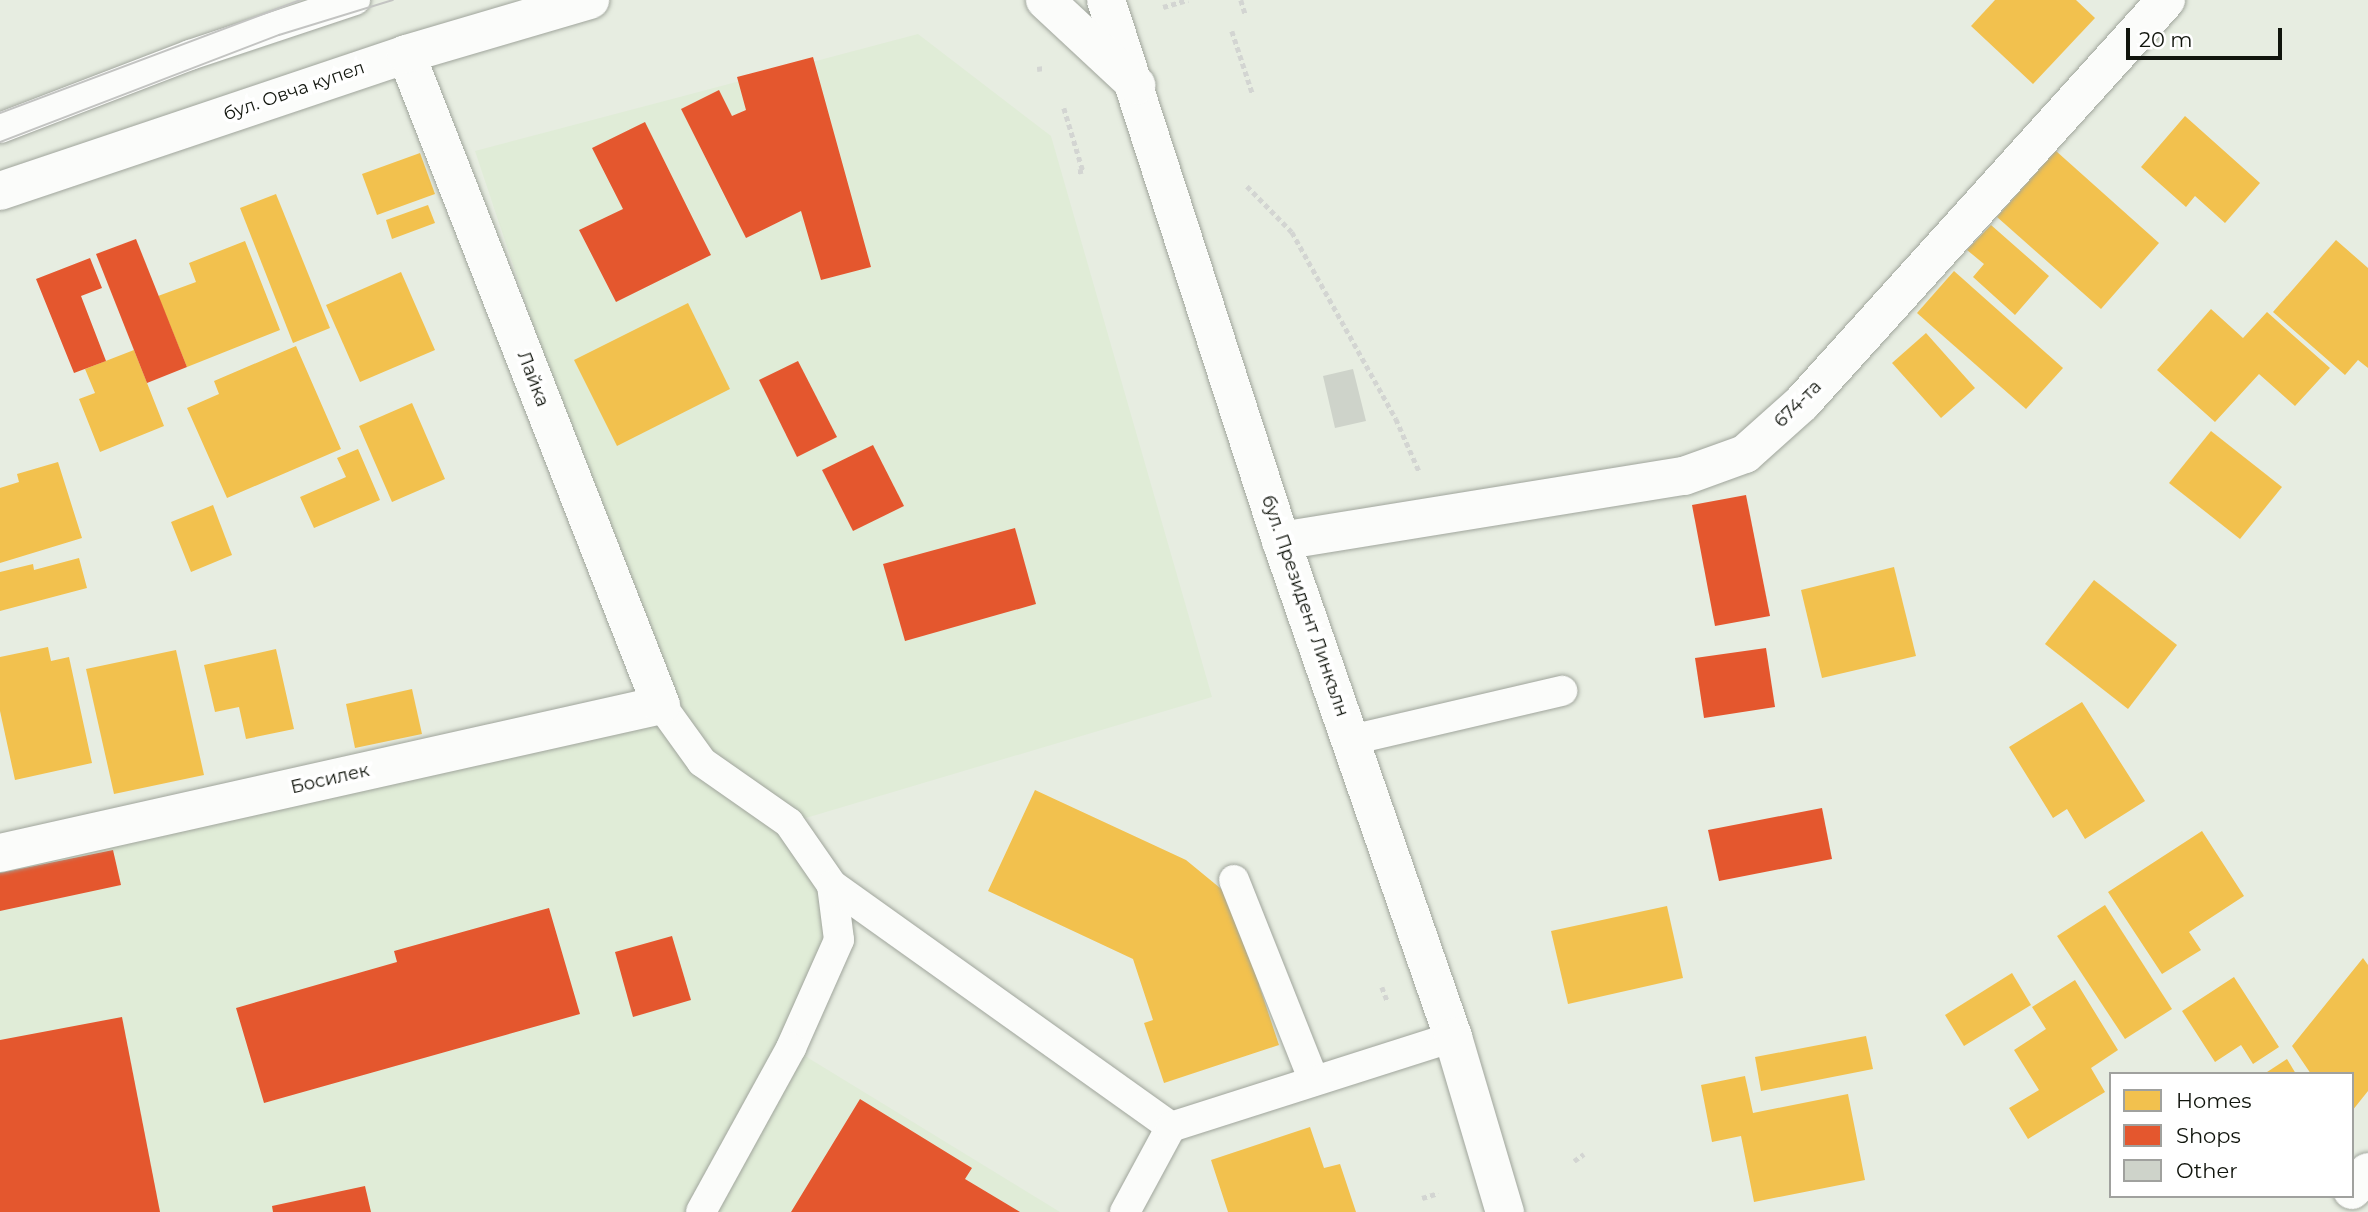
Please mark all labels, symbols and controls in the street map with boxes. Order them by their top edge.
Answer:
scale bar [2130,14,2286,58]
text: 20 m [2139,27,2193,52]
street label: бул. Овча купел [221,57,367,125]
street label: Лайка [513,348,553,410]
street label: 674-та [1770,376,1826,432]
street label: бул. Президент Линкълн [1257,492,1353,720]
street label: Босилек [289,759,371,799]
legend [2109,1072,2354,1198]
text: Homes [2176,1088,2251,1113]
text: Shops [2176,1123,2241,1148]
text: Other [2176,1158,2238,1183]

